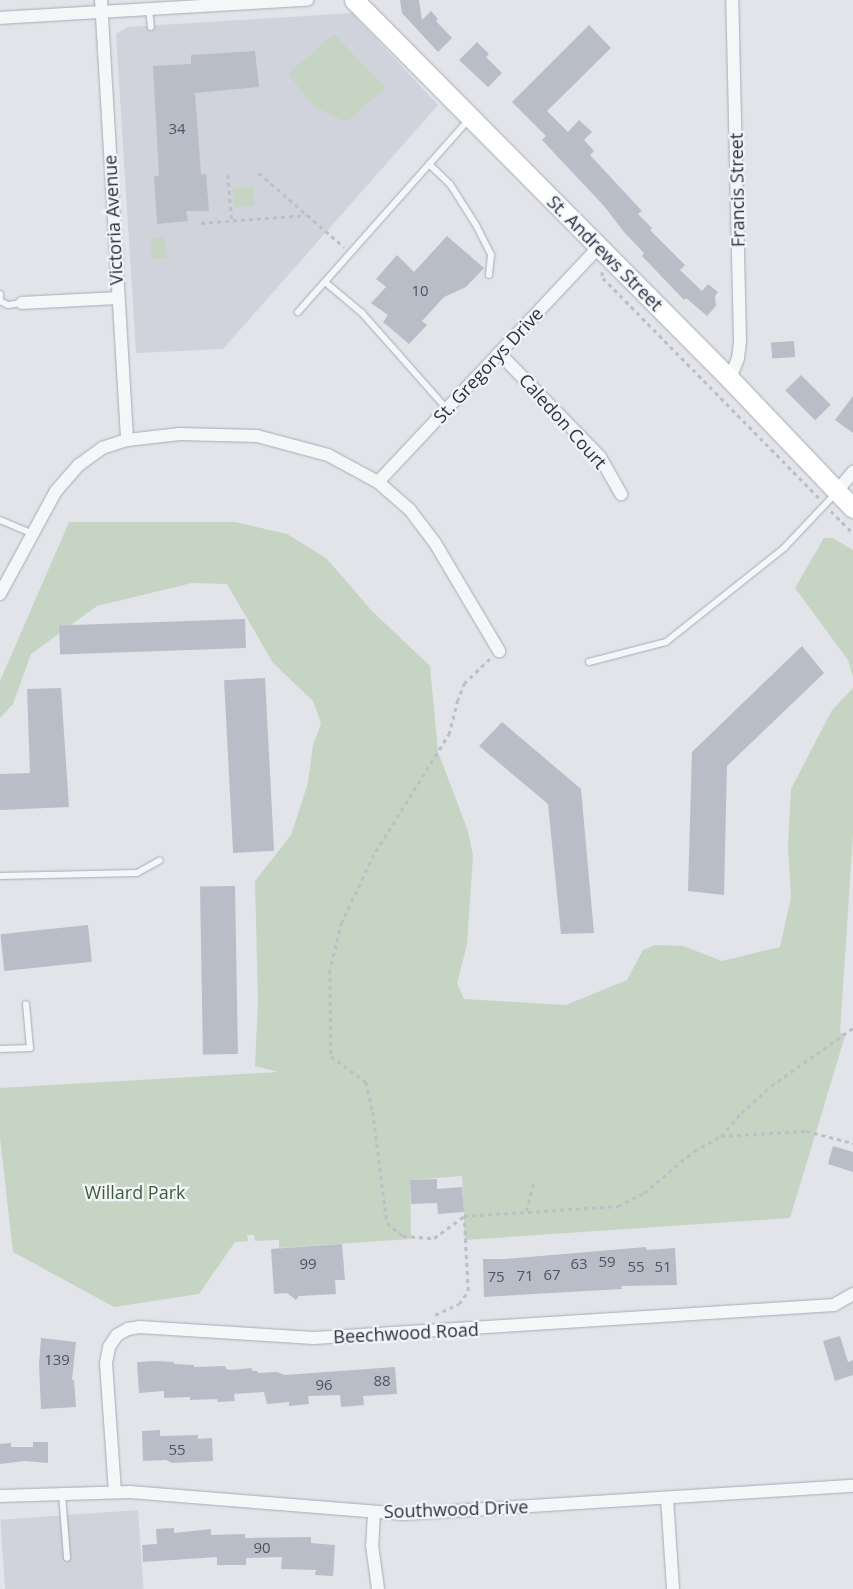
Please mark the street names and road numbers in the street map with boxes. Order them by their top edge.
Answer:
street label: Francis Street [725,133,749,247]
street label: Victoria Avenue [99,154,127,286]
street label: St. Andrews Street [543,191,667,315]
street label: St. Gregorys Drive [429,303,547,427]
street label: Caledon Court [515,369,611,473]
street label: Beechwood Road [333,1318,479,1348]
street label: Southwood Drive [383,1496,529,1522]

